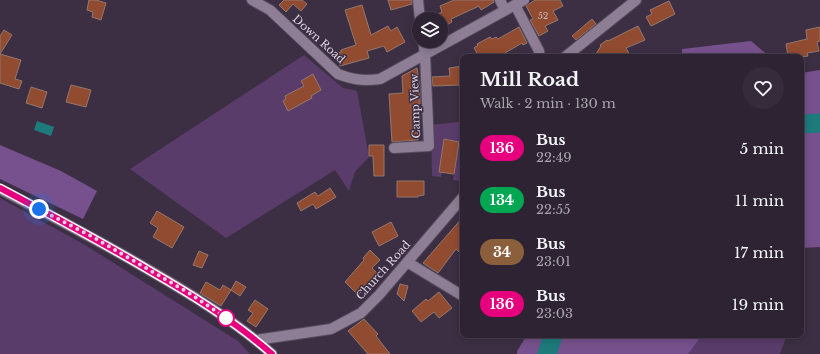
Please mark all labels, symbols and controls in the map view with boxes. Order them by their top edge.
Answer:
house number: 52 [538,10,548,21]
street label: Down Road [290,12,349,67]
map controls [412,12,448,48]
button: layers [412,12,448,48]
button: heart [742,67,784,109]
text: Mill Road [480,68,579,91]
street label: Camp View [407,73,423,139]
text: Walk · 2 min · 130 m [480,95,616,112]
text: Bus [536,130,566,149]
text: 136 [490,139,514,157]
text: 5 min [740,139,784,158]
text: 22:49 [536,149,572,166]
text: Bus [536,182,566,201]
text: 134 [490,191,514,209]
text: 11 min [735,191,784,210]
your location [29,199,49,219]
text: 22:55 [536,201,571,218]
text: Bus [536,234,566,253]
street label: Church Road [353,237,414,302]
text: 34 [493,243,511,261]
text: 17 min [734,243,784,262]
text: 23:01 [536,253,571,270]
text: Bus [536,286,566,305]
text: 136 [490,295,514,313]
text: 19 min [732,295,784,314]
text: 23:03 [536,305,573,322]
unlabelled marker [217,309,235,327]

